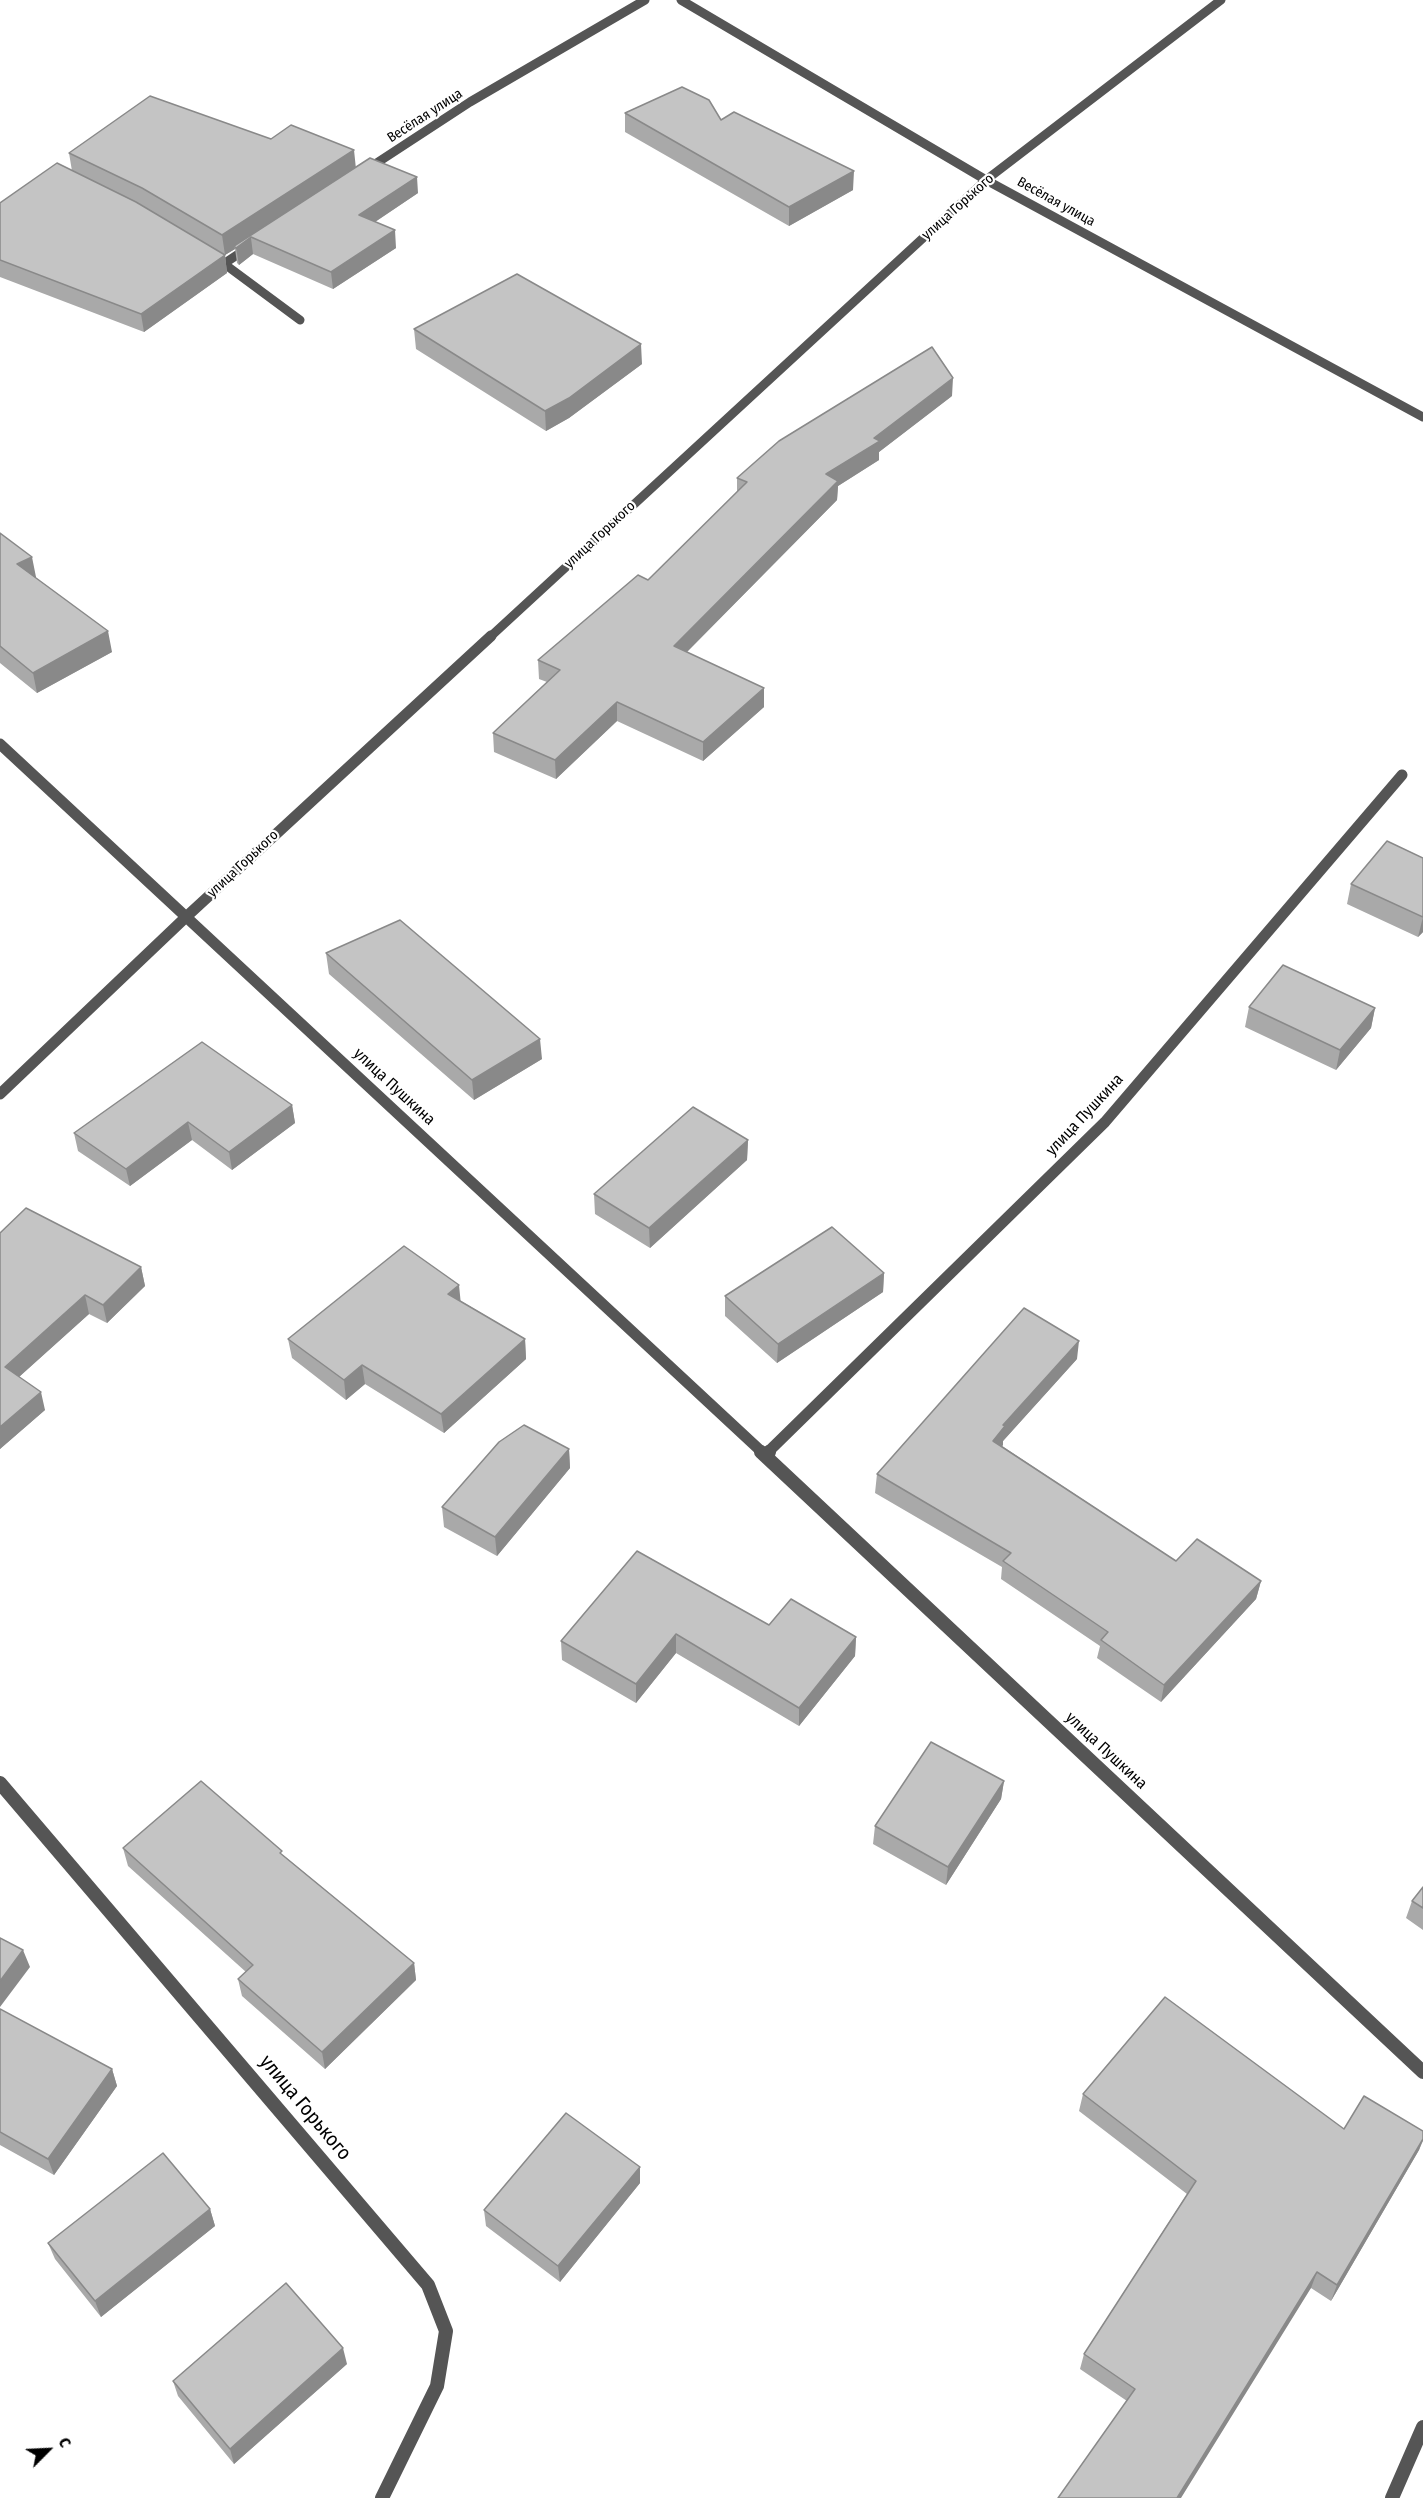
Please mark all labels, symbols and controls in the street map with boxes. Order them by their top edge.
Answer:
street label: Весёлая улица [384,85,466,147]
street label: улица Горького [919,170,997,244]
street label: Весёлая улица [1014,174,1098,230]
street label: улица Горького [561,498,639,572]
street label: улица Горького [204,827,282,901]
street label: улица Пушкина [349,1044,439,1130]
street label: улица Пушкина [1042,1070,1128,1160]
street label: улица Пушкина [1061,1708,1151,1794]
street label: улица Горького [254,2051,356,2165]
north arrow [18,2420,78,2480]
text: С [55,2435,75,2450]

